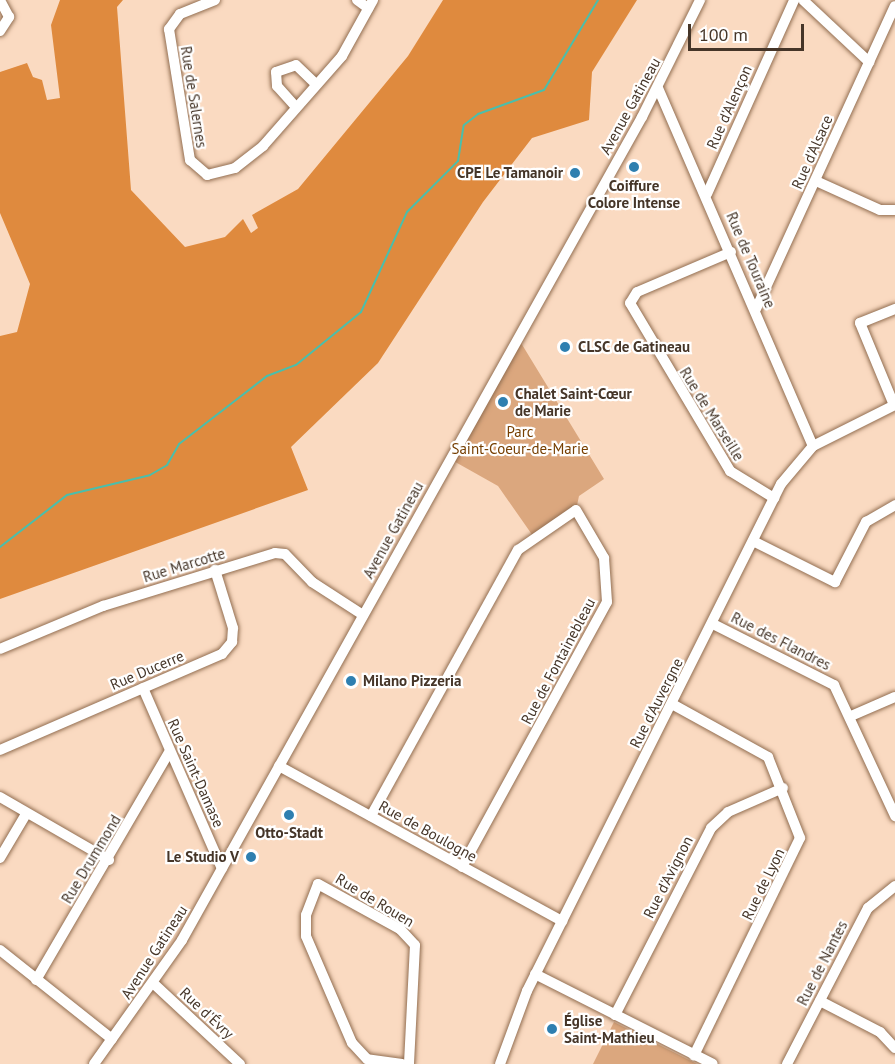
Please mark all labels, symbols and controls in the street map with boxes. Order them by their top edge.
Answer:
scale bar [691,12,806,50]
text: 100 m [699,23,748,46]
street label: Rue de Salernes [177,45,211,149]
street label: Avenue Gatineau [596,54,664,158]
street label: Rue d'Alençon [703,62,755,152]
street label: Rue d'Alsace [788,112,836,192]
marker: Coiffure Colore Intense [627,160,641,174]
place label: CPE Le Tamanoir [456,164,563,182]
marker: CPE Le Tamanoir [568,166,582,180]
place label: Coiffure Colore Intense [588,176,680,211]
street label: Rue de Touraine [723,209,779,311]
marker: CLSC de Gatineau [556,338,574,356]
place label: CLSC de Gatineau [578,338,691,356]
street label: Rue de Marseille [676,364,748,464]
place label: Chalet Saint-Cœur de Marie [515,384,632,419]
marker: Chalet Saint-Cœur de Marie [496,395,510,409]
park label: Parc Saint-Coeur-de-Marie [451,422,589,457]
street label: Avenue Gatineau [359,478,427,582]
street label: Rue Marcotte [141,544,227,586]
street label: Rue de Fontainebleau [517,595,599,727]
street label: Rue des Flandres [728,608,834,674]
street label: Rue Ducerre [107,646,187,694]
street label: Rue d'Auvergne [626,655,686,751]
place label: Milano Pizzeria [363,672,462,690]
marker: Milano Pizzeria [344,674,358,688]
street label: Rue Saint-Damase [164,716,228,830]
street label: Rue de Boulogne [376,797,480,865]
marker: Otto-Stadt [282,808,296,822]
street label: Rue Drummond [57,811,125,907]
place label: Otto-Stadt [255,824,323,842]
street label: Rue d'Avignon [640,833,696,921]
street label: Rue de Lyon [738,845,788,923]
place label: Le Studio V [166,848,239,866]
marker: Le Studio V [244,850,258,864]
street label: Rue de Rouen [333,870,417,930]
street label: Avenue Gatineau [117,902,191,1002]
street label: Rue de Nantes [793,918,851,1008]
street label: Rue d'Évry [176,984,238,1042]
place label: Église Saint-Mathieu [564,1011,655,1046]
marker: Église Saint-Mathieu [545,1022,559,1036]

